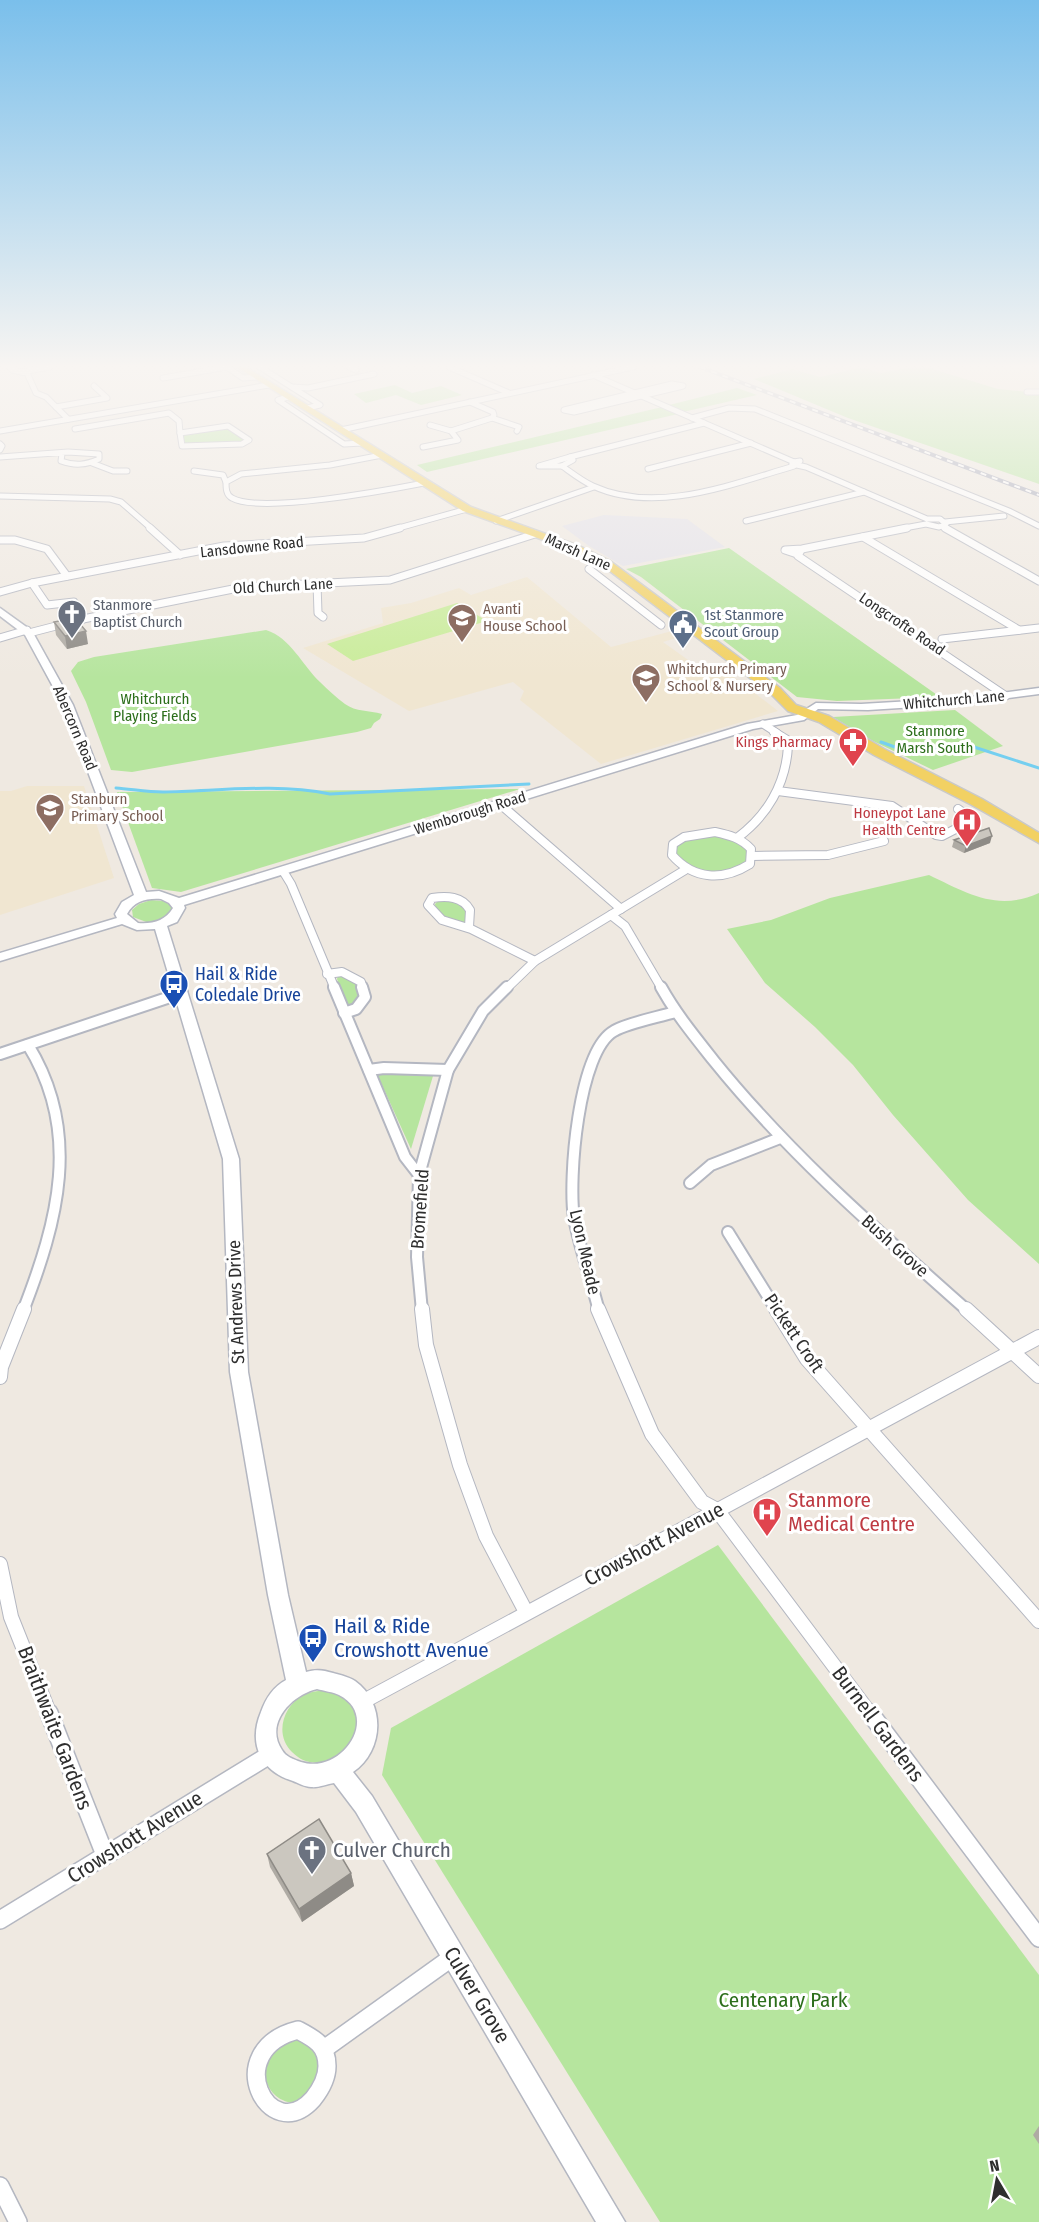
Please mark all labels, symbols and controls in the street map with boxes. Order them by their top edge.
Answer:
street label: Marsh Lane [542,530,614,574]
street label: Lansdowne Road [199,533,305,561]
street label: Old Church Lane [233,574,333,598]
street label: Longcrofte Road [856,589,948,659]
place label: Stanmore Baptist Church [93,596,182,631]
church icon: Stanmore Baptist Church [56,598,88,640]
place label: Avanti House School [483,600,567,635]
school or university icon: Avanti House School [446,602,478,644]
place label: 1st Stanmore Scout Group [704,606,784,641]
public building icon: 1st Stanmore Scout Group [667,608,699,650]
place label: Whitchurch Primary School & Nursery [667,660,787,695]
school or university icon: Whitchurch Primary School & Nursery [630,662,662,704]
street label: Abercorn Road [49,683,101,773]
street label: Whitchurch Lane [903,687,1005,713]
park label: Whitchurch Playing Fields [113,690,197,725]
park label: Stanmore Marsh South [897,722,973,757]
pharmacy icon: Kings Pharmacy [837,726,869,768]
place label: Kings Pharmacy [735,733,832,751]
street label: Wemborough Road [412,787,528,839]
place label: Stanburn Primary School [71,790,163,825]
school or university icon: Stanburn Primary School [34,792,66,834]
place label: Honeypot Lane Health Centre [854,804,946,839]
hospital icon: Honeypot Lane Health Centre [951,806,983,848]
place label: Hail & Ride Coledale Drive [195,963,301,1006]
bus stop icon: Hail & Ride Coledale Drive [158,968,190,1010]
street label: Bromefield [406,1168,434,1250]
street label: Lyon Meade [565,1207,606,1297]
street label: Bush Grove [857,1210,933,1282]
street label: St Andrews Drive [223,1239,249,1364]
street label: Pickett Croft [760,1289,828,1377]
place label: Stanmore Medical Centre [788,1487,915,1537]
street label: Crowshott Avenue [580,1496,728,1592]
hospital icon: Stanmore Medical Centre [751,1496,783,1538]
place label: Hail & Ride Crowshott Avenue [334,1613,489,1663]
bus stop icon: Hail & Ride Crowshott Avenue [297,1622,329,1664]
street label: Braithwaite Gardens [12,1642,98,1814]
street label: Burnell Gardens [826,1661,930,1787]
street label: Crowshott Avenue [62,1785,208,1889]
church icon: Culver Church [296,1834,328,1876]
place label: Culver Church [333,1837,451,1863]
street label: Culver Grove [438,1942,516,2048]
park label: Centenary Park [719,1987,848,2013]
north arrow [967,2150,1027,2210]
text: N [988,2156,1001,2176]

